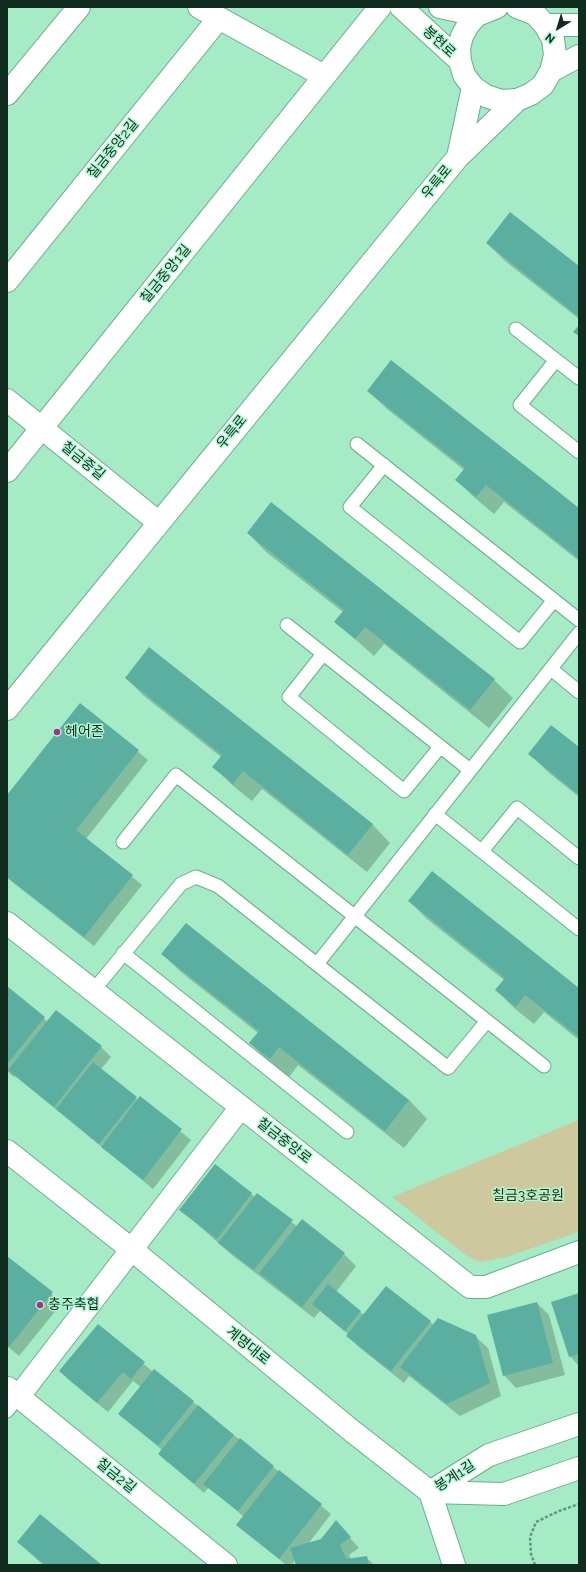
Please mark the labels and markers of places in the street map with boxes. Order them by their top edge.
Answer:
place label: 헤어존 [65,724,104,740]
marker: 헤어존 [52,727,62,737]
place label: 충주축협 [48,1297,100,1313]
marker: 충주축협 [35,1300,45,1310]

